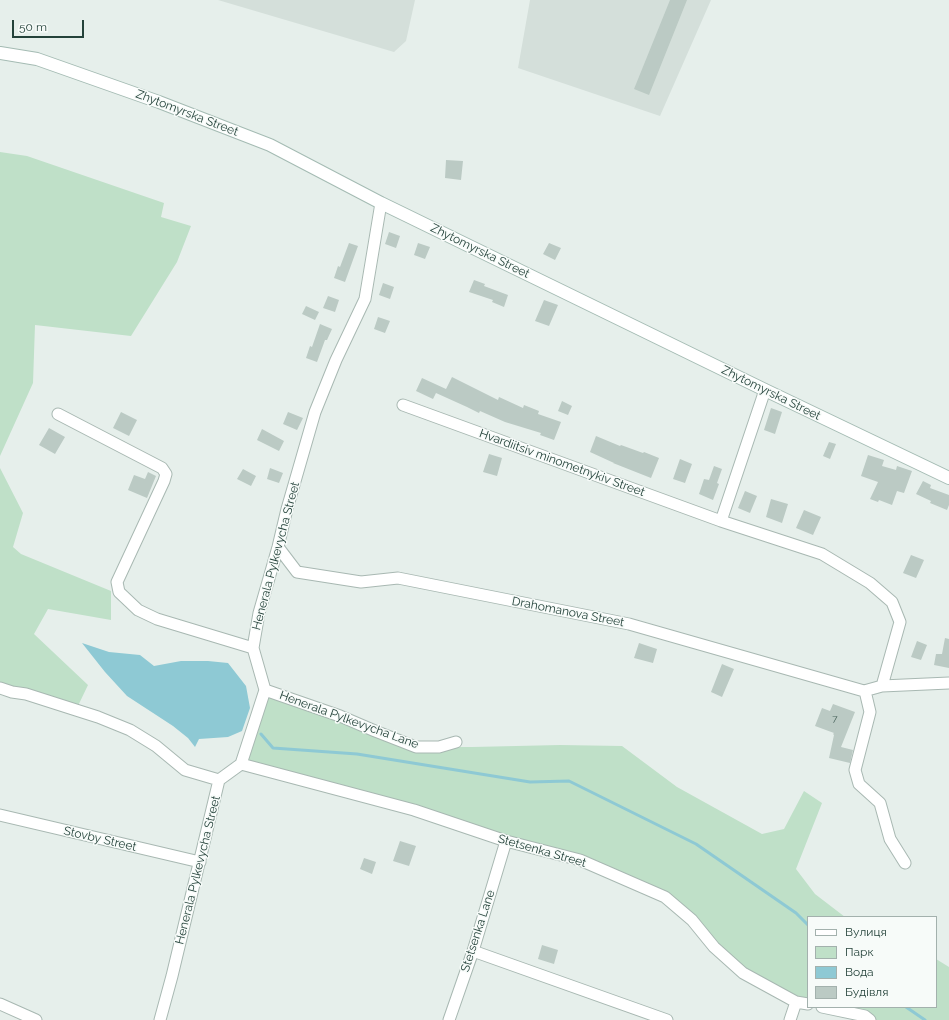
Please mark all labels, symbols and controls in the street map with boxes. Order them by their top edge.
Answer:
scale bar [14,12,86,38]
text: 50 m [19,20,47,34]
street label: Zhytomyrska Street [134,87,240,139]
street label: Zhytomyrska Street [428,221,532,281]
street label: Zhytomyrska Street [719,363,823,423]
street label: Hvardiitsiv minometnykiv Street [477,426,647,500]
street label: Henerala Pylkevycha Street [249,480,303,632]
street label: Drahomanova Street [511,594,625,630]
street label: Henerala Pylkevycha Lane [277,688,421,752]
house number: 7 [832,713,838,725]
street label: Henerala Pylkevycha Street [173,794,223,946]
street label: Stovby Street [62,824,138,854]
street label: Stetsenka Street [496,832,588,870]
street label: Stetsenka Lane [458,888,498,974]
legend [807,916,937,1008]
text: Вулиця [845,925,887,939]
text: Парк [845,945,874,959]
text: Вода [845,965,874,979]
text: Будівля [845,985,888,999]

